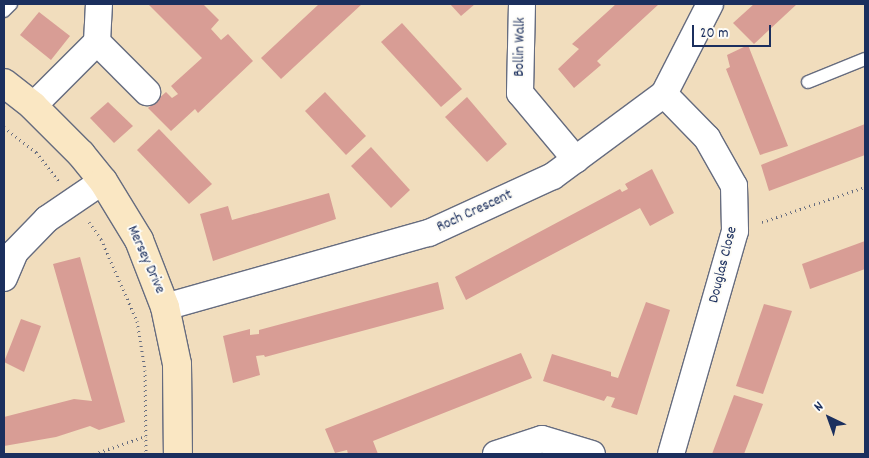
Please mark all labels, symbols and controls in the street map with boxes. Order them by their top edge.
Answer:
scale bar [694,15,773,47]
street label: Bollin Walk [511,17,531,77]
text: 20 m [700,23,728,45]
street label: Roch Crescent [434,187,516,237]
street label: Mersey Drive [122,223,168,297]
street label: Douglas Close [706,225,742,305]
north arrow [804,393,854,443]
text: N [810,397,828,417]

